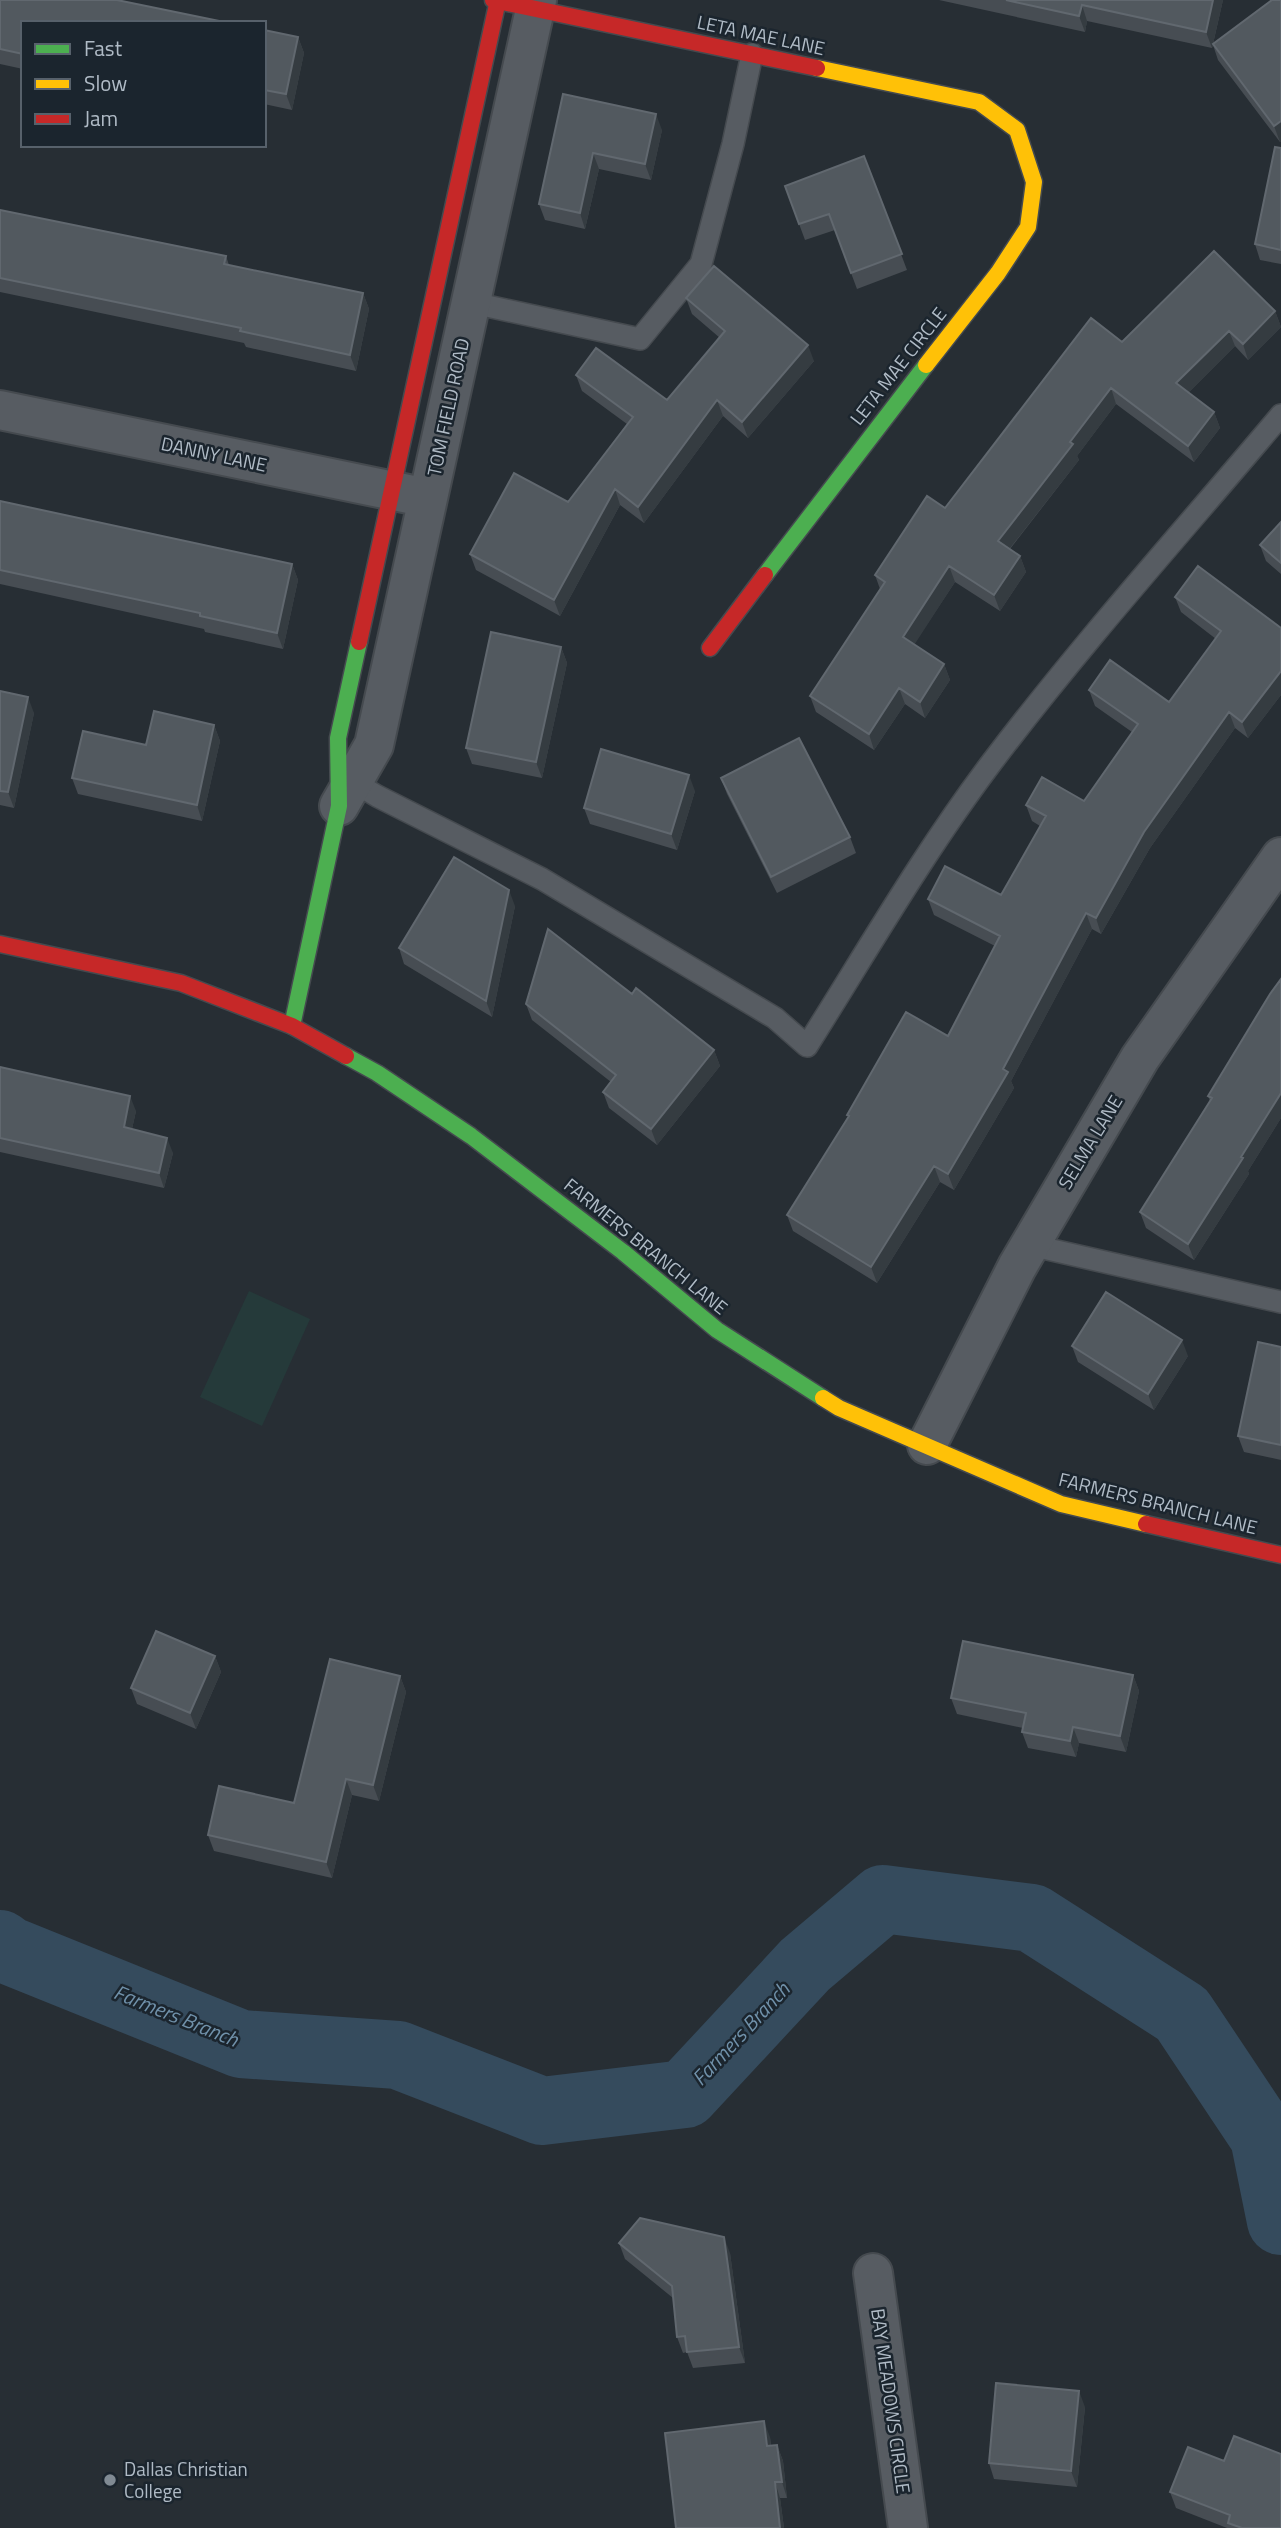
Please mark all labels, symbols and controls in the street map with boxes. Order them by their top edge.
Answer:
street label: LETA MAE LANE [695,7,828,62]
legend [21,21,266,147]
text: Fast [84,32,123,64]
text: Slow [84,67,127,99]
text: Jam [84,102,118,134]
street label: LETA MAE CIRCLE [842,300,953,431]
street label: TOM FIELD ROAD [419,335,476,479]
street label: DANNY LANE [159,428,270,479]
street label: SELMA LANE [1050,1089,1129,1194]
street label: FARMERS BRANCH LANE [558,1170,735,1321]
street label: FARMERS BRANCH LANE [1056,1464,1260,1541]
water label: Farmers Branch [684,1974,797,2092]
water label: Farmers Branch [109,1976,244,2055]
street label: BAY MEADOWS CIRCLE [864,2306,919,2495]
place label: Dallas Christian College [124,2454,248,2505]
marker: Dallas Christian College [102,2472,118,2488]

